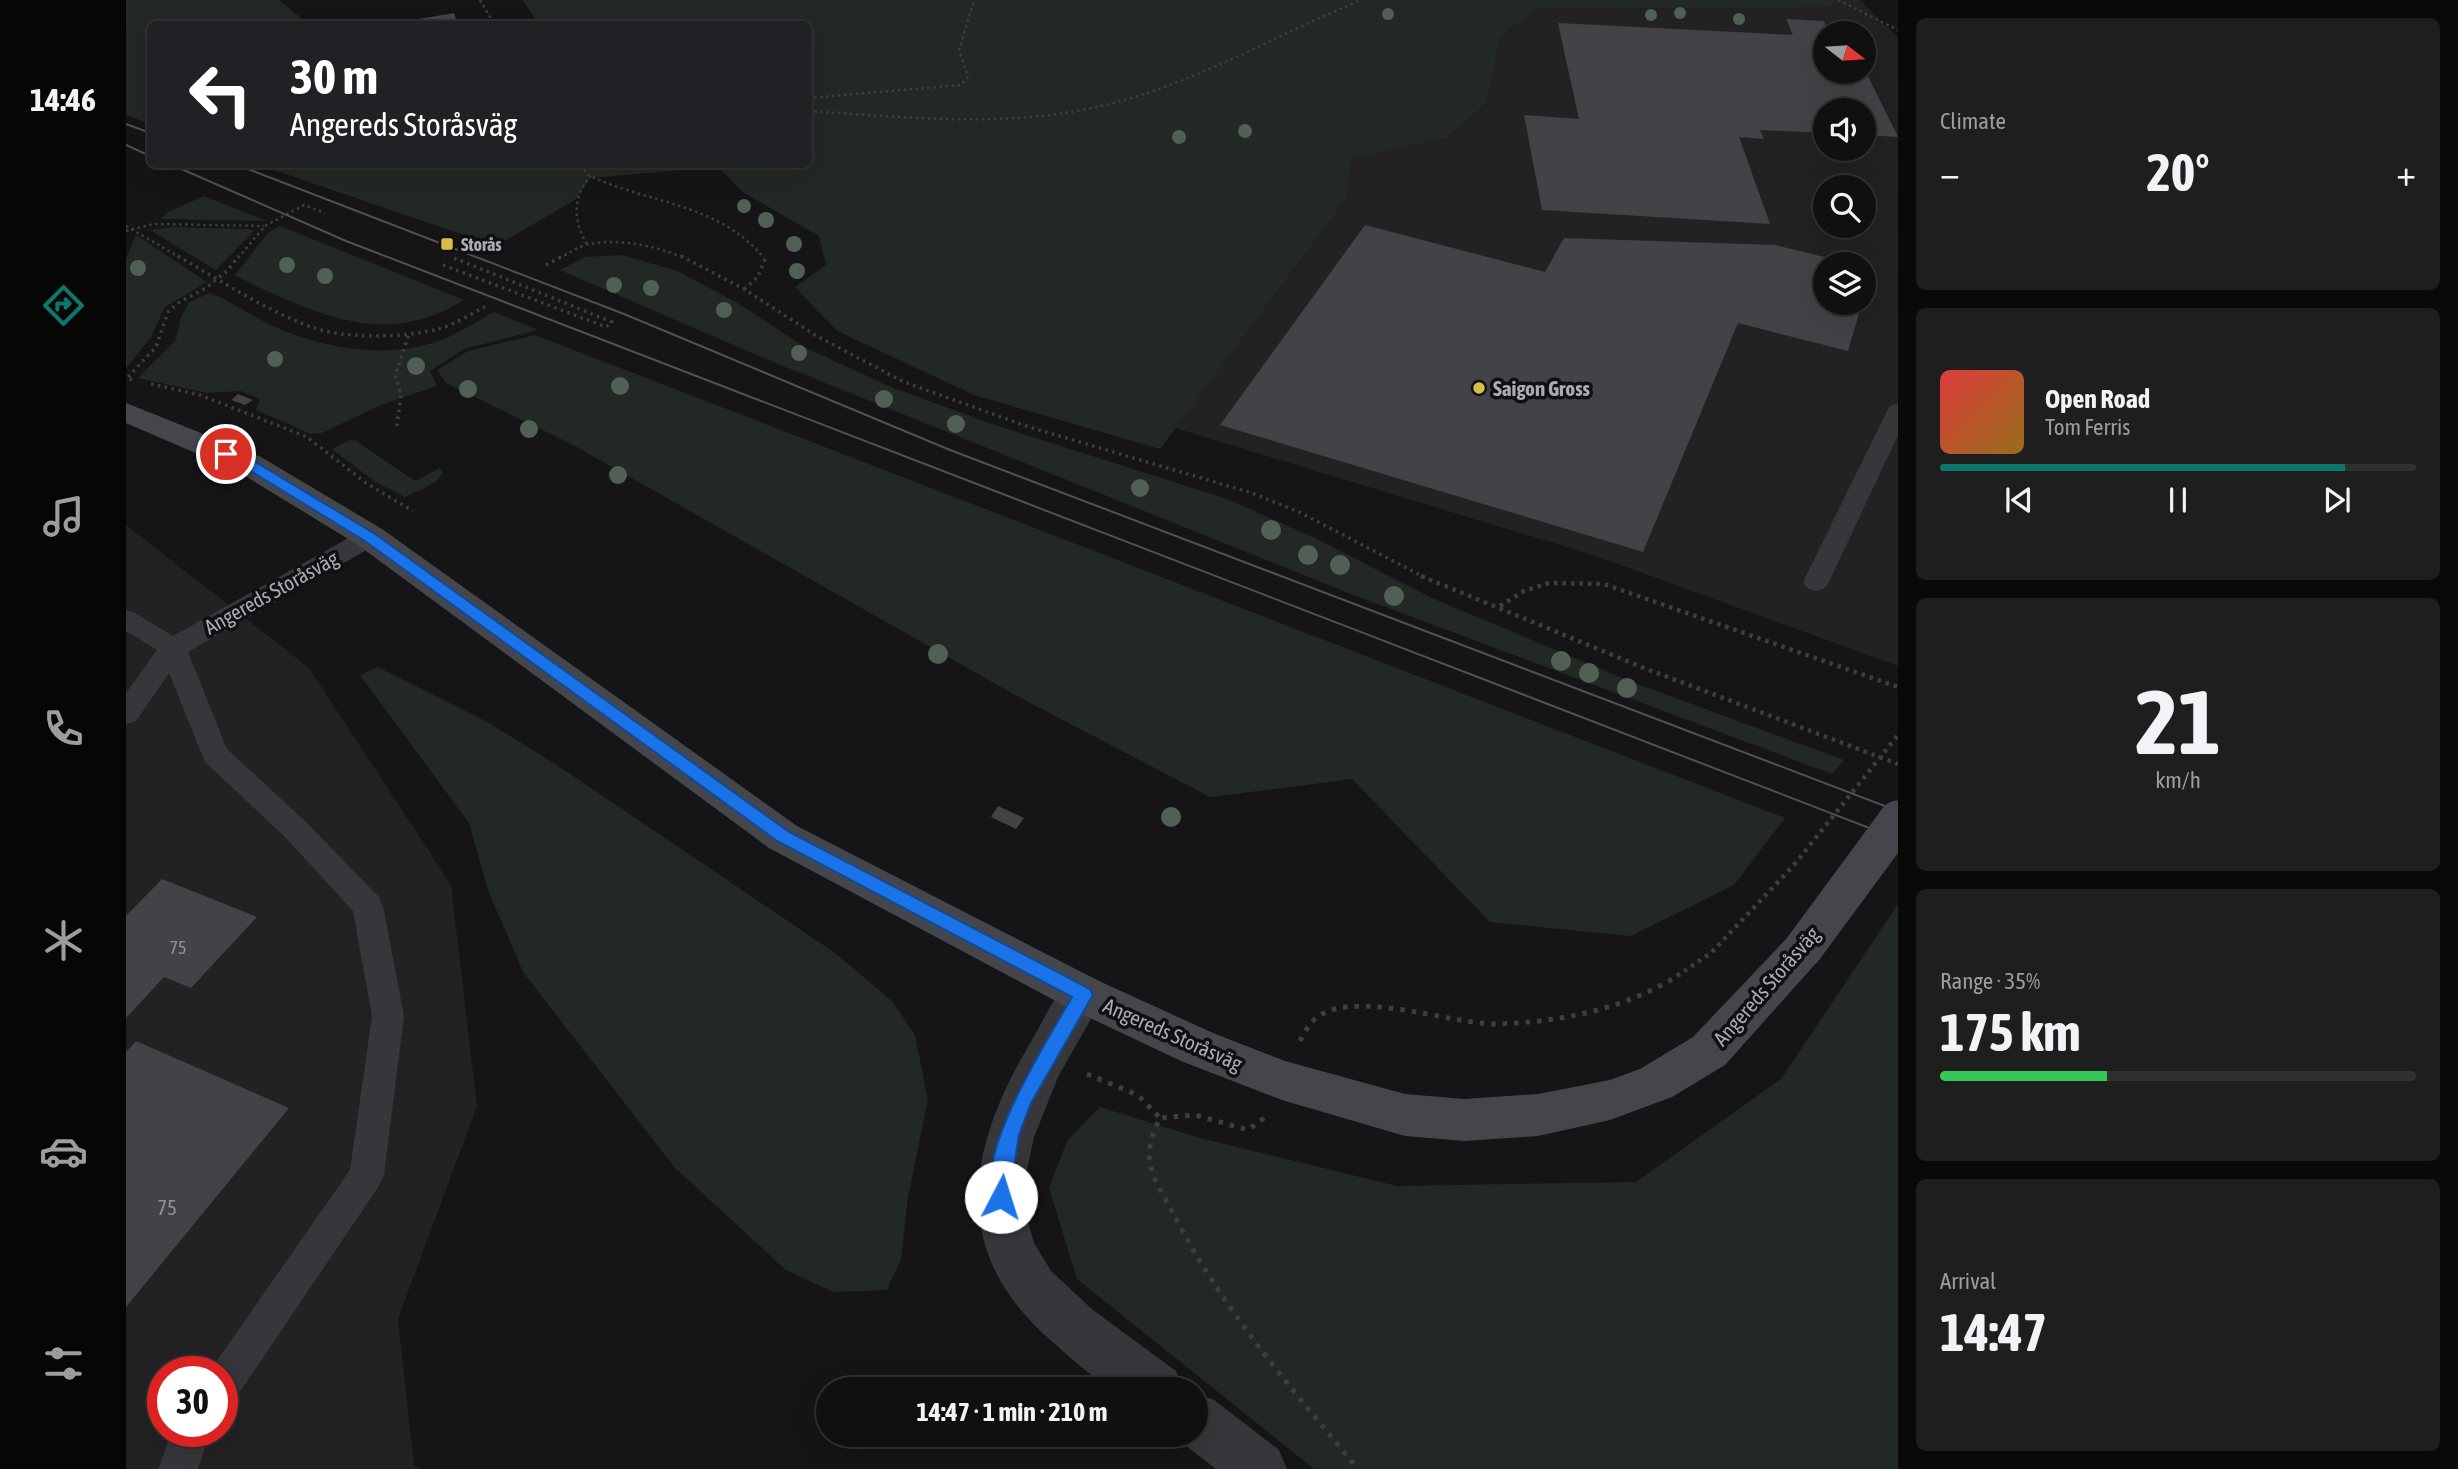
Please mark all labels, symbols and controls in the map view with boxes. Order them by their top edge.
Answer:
north arrow [1813,21,1876,84]
map controls [1813,21,1876,315]
text: 30 m [290,48,378,104]
icon: left [175,49,266,140]
text: 14:46 [30,81,96,118]
button: sound [1813,98,1876,161]
text: Angereds Storåsväg [290,106,517,143]
text: Climate [1940,108,2006,134]
text: 20° [2146,142,2210,202]
text: − [1940,151,1960,194]
text: + [2396,151,2416,194]
button: search [1813,175,1876,238]
place label: Storås [461,234,502,255]
marker: Storås [439,236,455,252]
button: layers [1813,252,1876,315]
icon: directions [39,281,88,330]
place label: Saigon Gross [1493,376,1591,400]
marker: Saigon Gross [1471,380,1487,396]
text: Open Road [2045,384,2150,414]
text: Tom Ferris [2045,414,2130,440]
pin [196,424,256,484]
icon: arrive [207,435,245,473]
icon: previous [2000,481,2038,519]
icon: pause [2159,481,2197,519]
icon: next [2318,481,2356,519]
icon: music [39,492,88,541]
street label: Angereds Storåsväg [200,545,342,639]
text: 21 [2135,669,2221,773]
icon: phone [39,704,88,753]
text: km/h [2155,767,2201,793]
icon: climate [39,916,88,965]
street label: Angereds Storåsväg [1708,922,1824,1050]
house number: 75 [170,937,186,958]
text: Range · 35% [1940,968,2040,994]
street label: Angereds Storåsväg [1100,993,1246,1075]
text: 175 km [1940,1002,2081,1062]
icon: car [39,1127,88,1176]
position arrow [964,1160,1038,1234]
house number: 75 [157,1195,177,1219]
text: Arrival [1940,1268,1996,1294]
text: 14:47 [1940,1302,2047,1362]
icon: filters [39,1339,88,1388]
speed limit sign: 30 [147,1356,238,1447]
text: 14:47 · 1 min · 210 m [917,1397,1107,1427]

